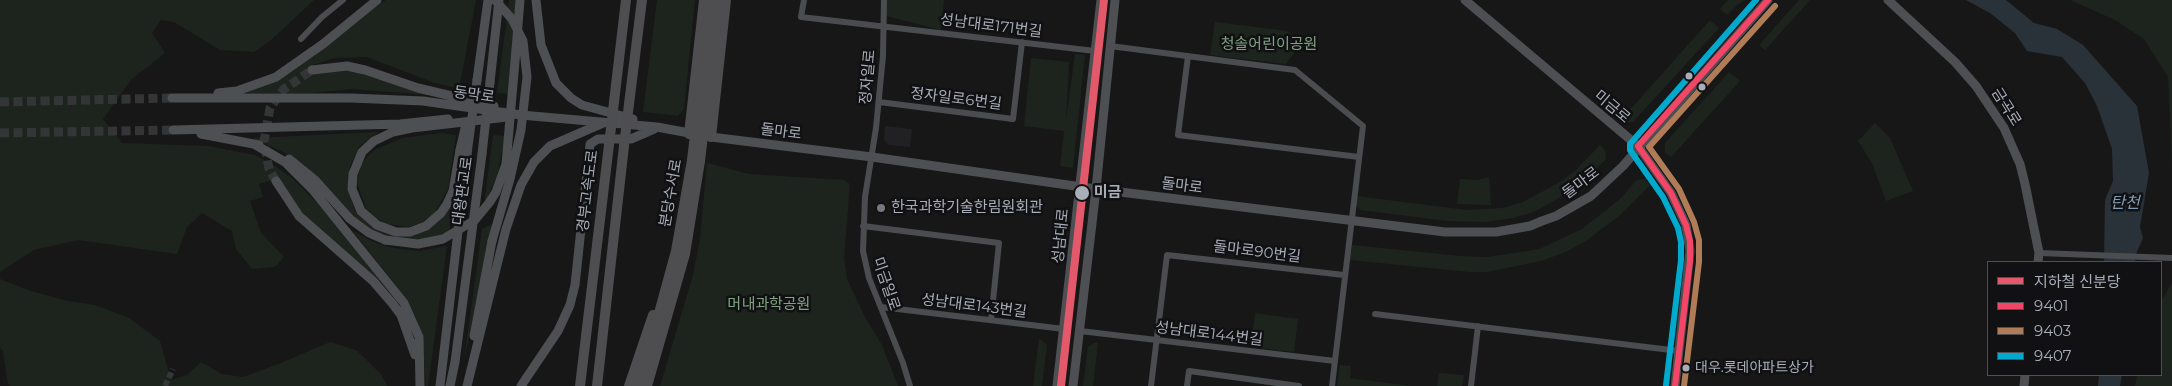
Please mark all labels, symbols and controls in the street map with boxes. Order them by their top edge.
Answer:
street label: 성남대로171번길 [939,11,1043,41]
park label: 청솔어린이공원 [1221,36,1317,54]
street label: 정자일로 [857,49,879,105]
unlabelled marker [1684,71,1694,81]
unlabelled marker [1697,82,1707,92]
street label: 동막로 [452,83,496,107]
street label: 정자일로6번길 [909,84,1003,114]
street label: 금곡로 [1987,85,2025,129]
street label: 미금로 [1590,87,1634,127]
street label: 돌마로 [759,121,803,143]
street label: 경부고속도로 [574,149,602,233]
street label: 대왕판교로 [449,156,477,226]
street label: 분당수서로 [656,157,686,229]
street label: 돌마로 [1559,163,1603,203]
street label: 돌마로 [1160,175,1204,197]
marker: 미금 [1073,184,1091,202]
place label: 미금 [1094,184,1122,202]
water label: 탄천 [2110,193,2140,213]
place label: 한국과학기술한림원회관 [891,199,1043,217]
marker: 한국과학기술한림원회관 [875,202,887,214]
street label: 성남대로 [1049,208,1073,264]
street label: 돌마로90번길 [1212,238,1302,266]
street label: 미금일로 [869,255,903,313]
legend [1987,261,2162,376]
text: 지하철 신분당 [2034,272,2121,291]
street label: 성남대로143번길 [920,291,1028,321]
park label: 머내과학공원 [728,296,810,314]
text: 9401 [2034,296,2068,315]
street label: 성남대로144번길 [1154,318,1264,350]
text: 9403 [2034,321,2071,340]
text: 9407 [2034,346,2072,365]
place label: 대우.롯데아파트상가 [1695,360,1814,376]
marker: 대우.롯데아파트상가 [1681,363,1691,373]

